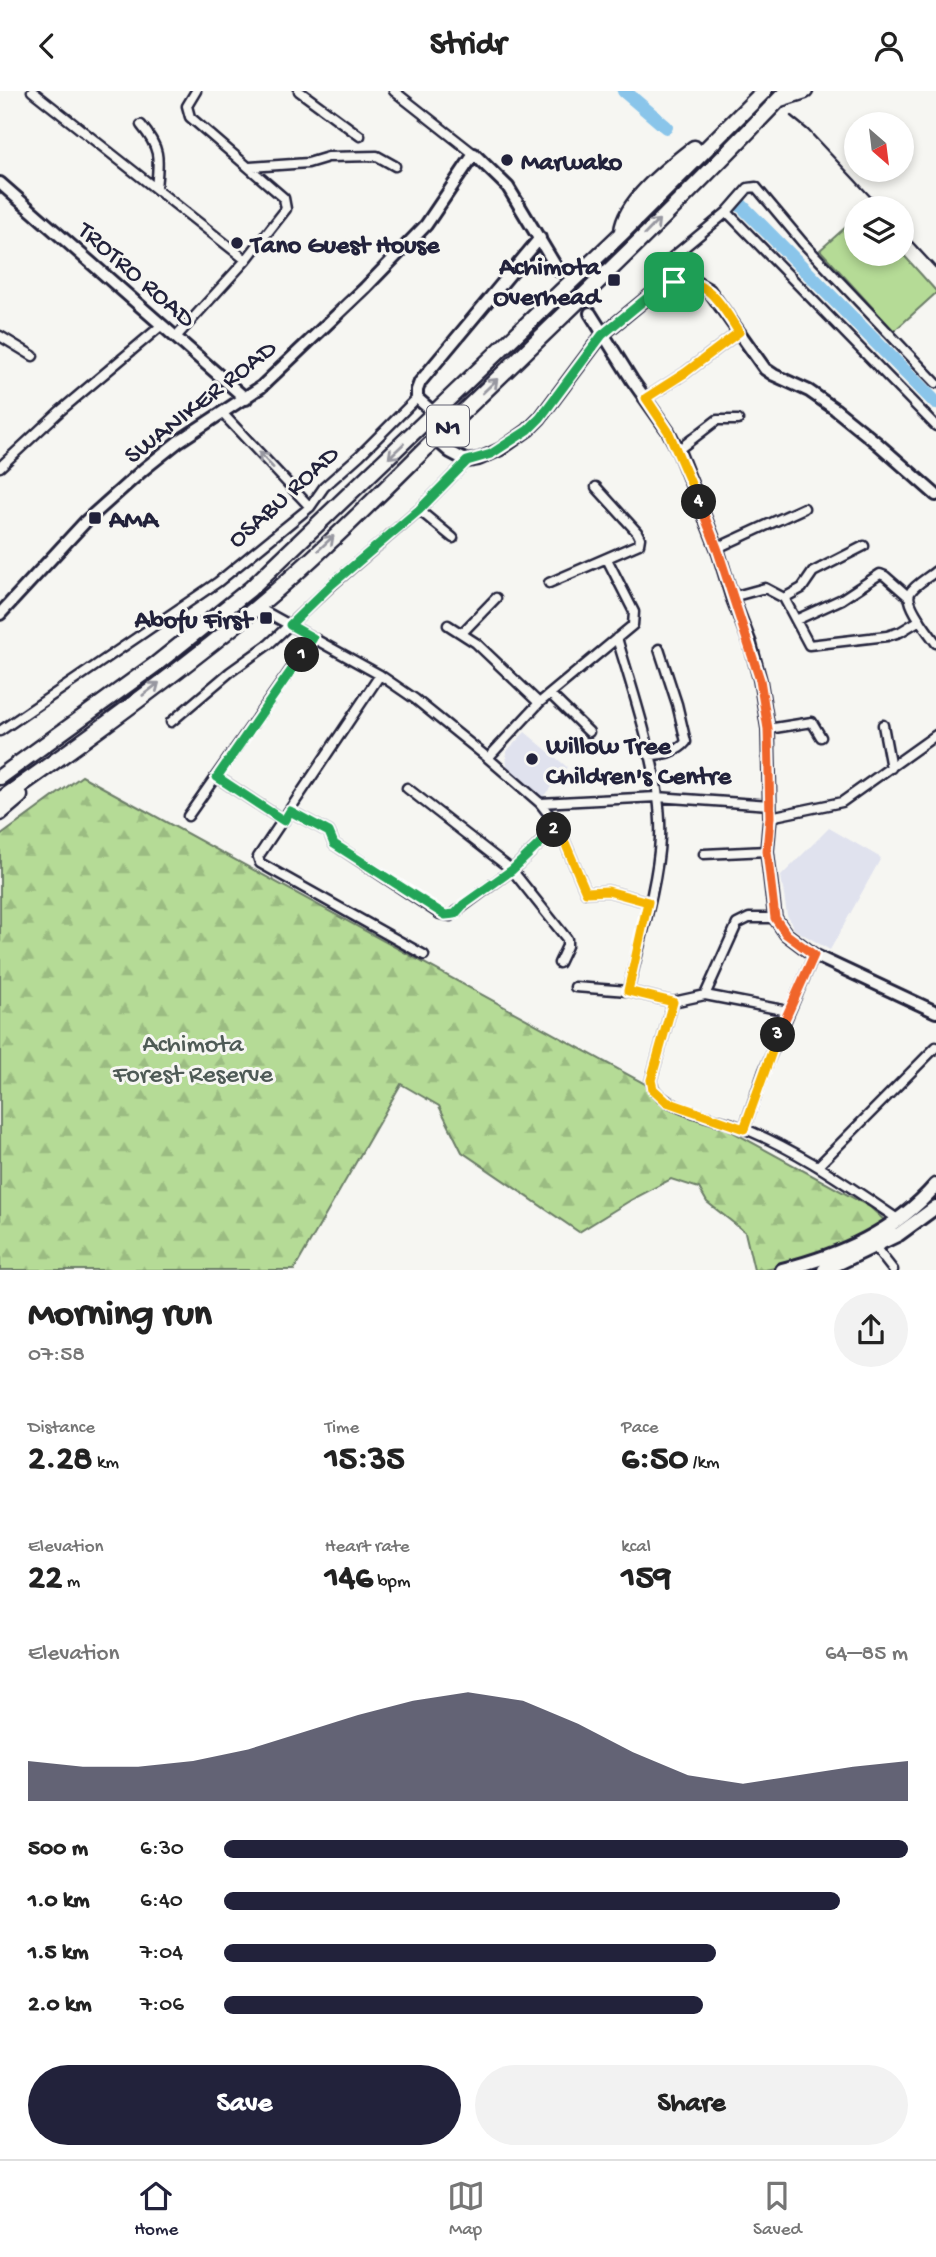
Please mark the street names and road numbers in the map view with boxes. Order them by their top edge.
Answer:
street label: TROTRO ROAD [68,215,200,336]
street label: SWANIKER ROAD [120,334,284,473]
road number: N1 [427,405,469,447]
street label: OSABU ROAD [223,440,347,556]

